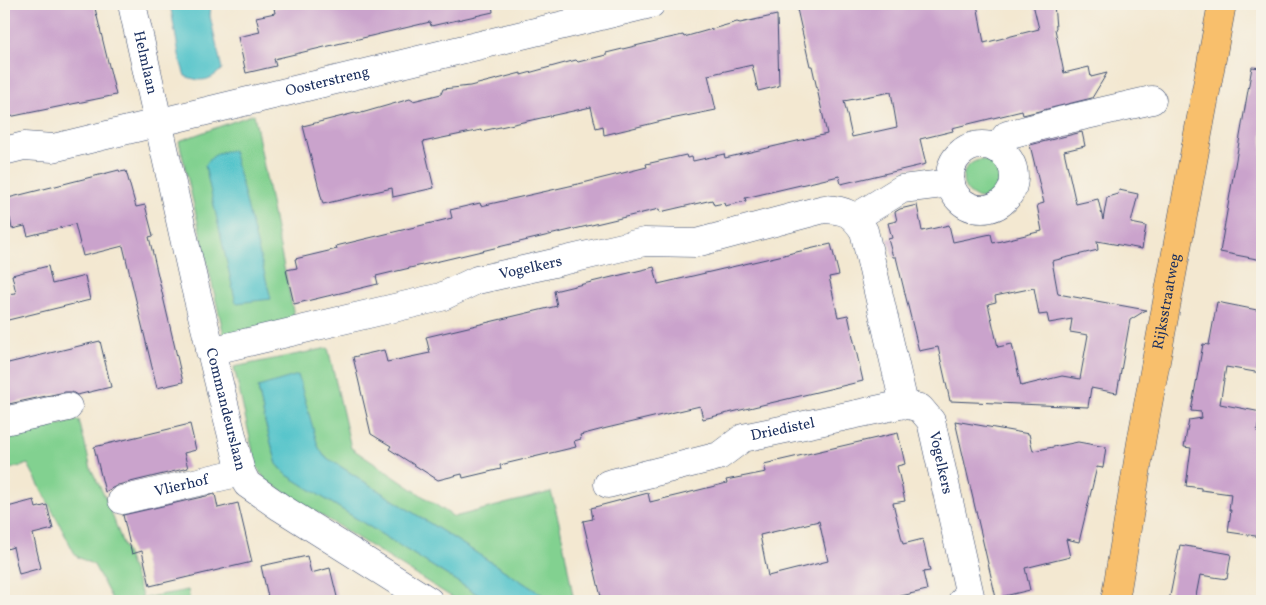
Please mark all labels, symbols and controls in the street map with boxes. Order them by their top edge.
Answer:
street label: Helmlaan [128,29,162,96]
street label: Oosterstreng [283,62,372,102]
street label: Vogelkers [497,251,564,285]
street label: Rijksstraatweg [1148,251,1186,351]
street label: Commandeurslaan [200,346,251,473]
street label: Driedistel [749,413,817,447]
street label: Vogelkers [923,429,958,496]
street label: Vlierhof [152,469,212,503]

